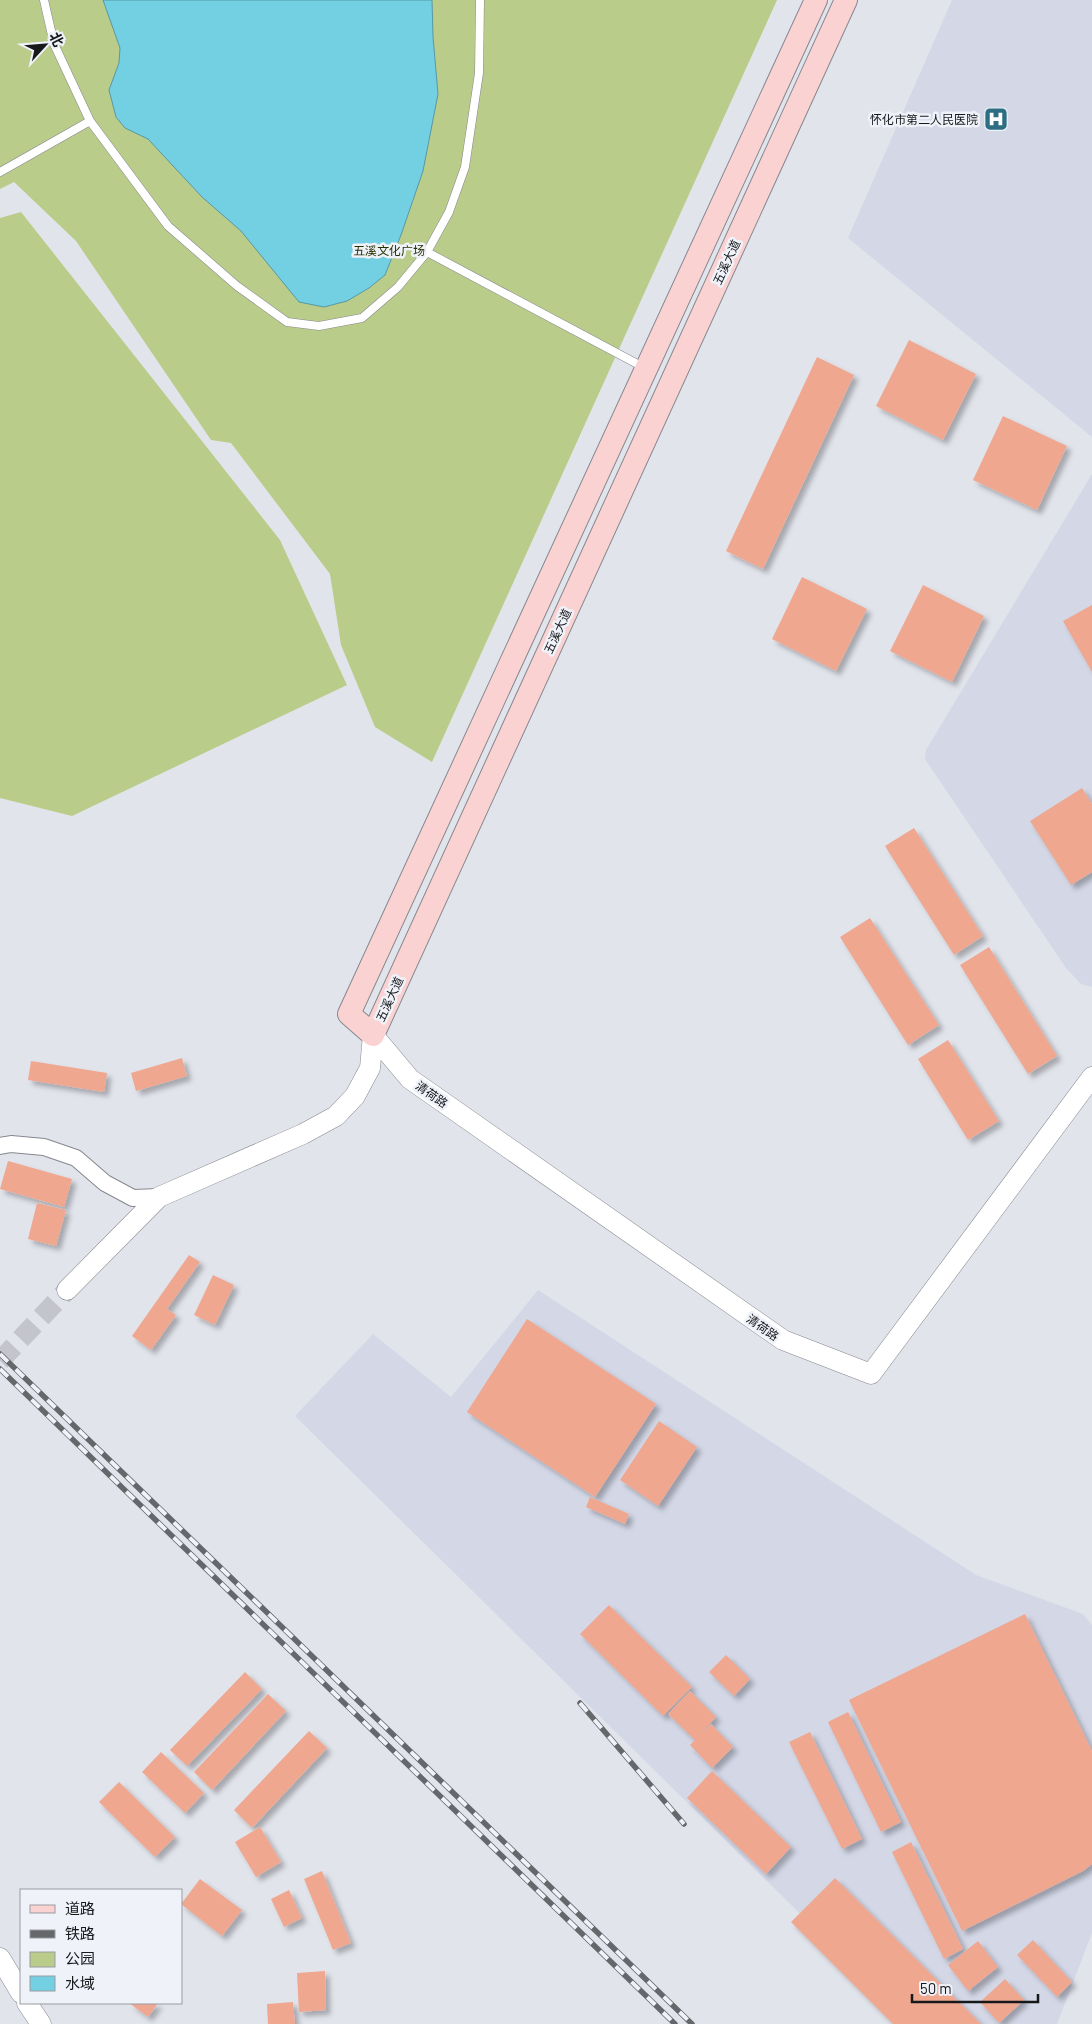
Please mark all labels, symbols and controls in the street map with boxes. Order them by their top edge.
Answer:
north arrow [20,20,70,70]
text: 北 [46,29,68,49]
hospital icon: 怀化市第二人民医院 [983,106,1009,132]
place label: 怀化市第二人民医院 [870,112,978,126]
street label: 五溪大道 [710,237,742,287]
park label: 五溪文化广场 [353,243,425,257]
street label: 五溪大道 [541,606,573,656]
street label: 五溪大道 [373,974,405,1024]
street label: 清荷路 [413,1078,451,1110]
street label: 清荷路 [744,1311,782,1343]
legend [20,1889,182,2004]
text: 道路 [65,1899,95,1917]
text: 铁路 [65,1924,95,1942]
text: 公园 [65,1949,95,1967]
scale bar [912,1972,1038,2004]
text: 水域 [65,1974,95,1992]
text: 50 m [920,1979,952,1997]

